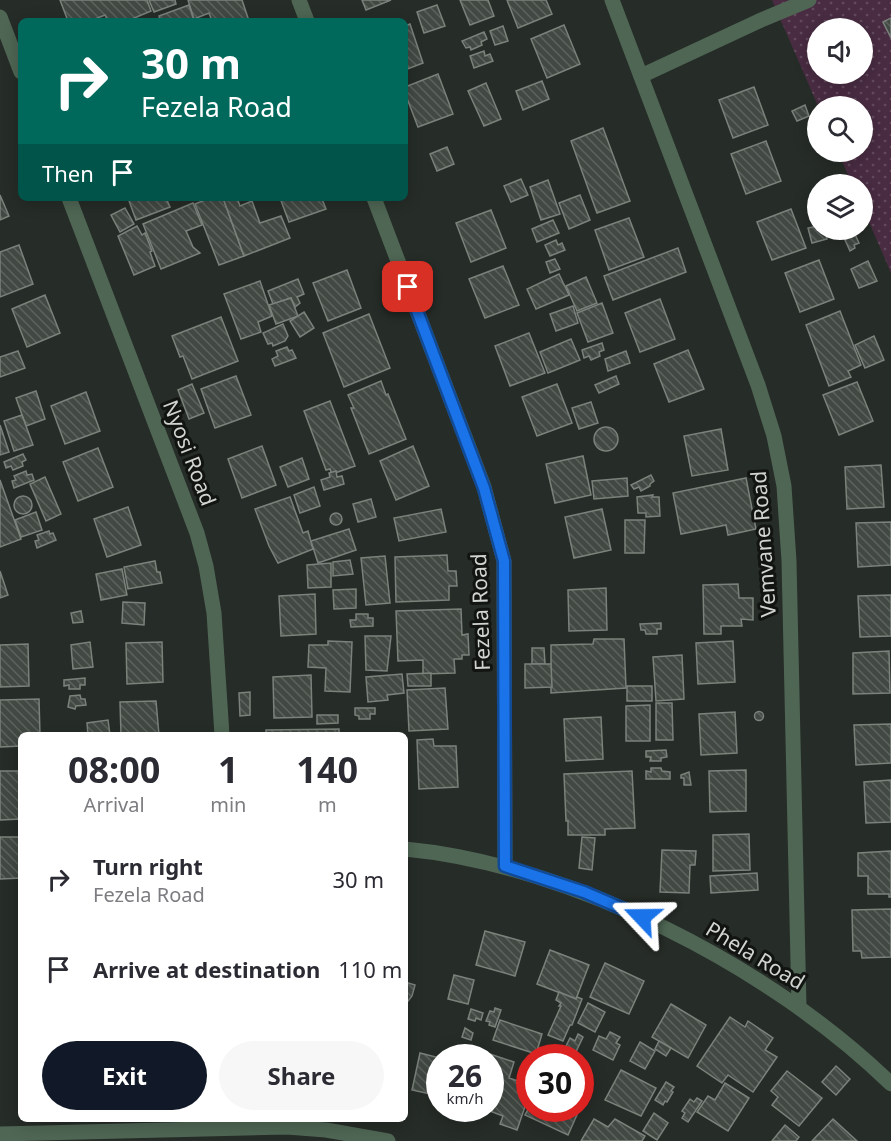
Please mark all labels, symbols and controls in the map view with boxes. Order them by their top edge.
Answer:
map controls [807,18,873,240]
button: sound [807,18,873,84]
text: 30 m [141,34,241,91]
icon: right [42,42,120,120]
text: Fezela Road [141,88,292,125]
button: search [807,96,873,162]
icon: arrive [106,156,139,189]
text: Then [42,158,94,188]
button: layers [807,174,873,240]
pin [382,261,433,312]
icon: arrive [391,270,424,303]
street label: Nyosi Road [157,396,223,509]
street label: Vemvane Road [744,470,782,618]
street label: Fezela Road [464,553,496,671]
text: 08:00 [68,745,160,794]
text: 1 [218,745,239,794]
text: 140 [296,745,358,794]
text: Arrival [84,791,145,818]
text: min [210,791,246,818]
text: m [318,791,337,818]
text: Turn right [93,851,203,881]
icon: right [42,863,75,896]
text: 30 m [333,864,384,894]
text: Fezela Road [93,881,205,908]
position arrow [610,885,674,949]
street label: Phela Road [701,915,810,996]
icon: arrive [42,953,75,986]
text: Arrive at destination [93,954,320,984]
text: 110 m [338,954,402,984]
button: Exit [42,1041,207,1110]
button: Share [219,1041,384,1110]
speed limit sign: 30 [516,1044,594,1122]
text: 26 [448,1055,482,1096]
text: km/h [447,1088,483,1108]

